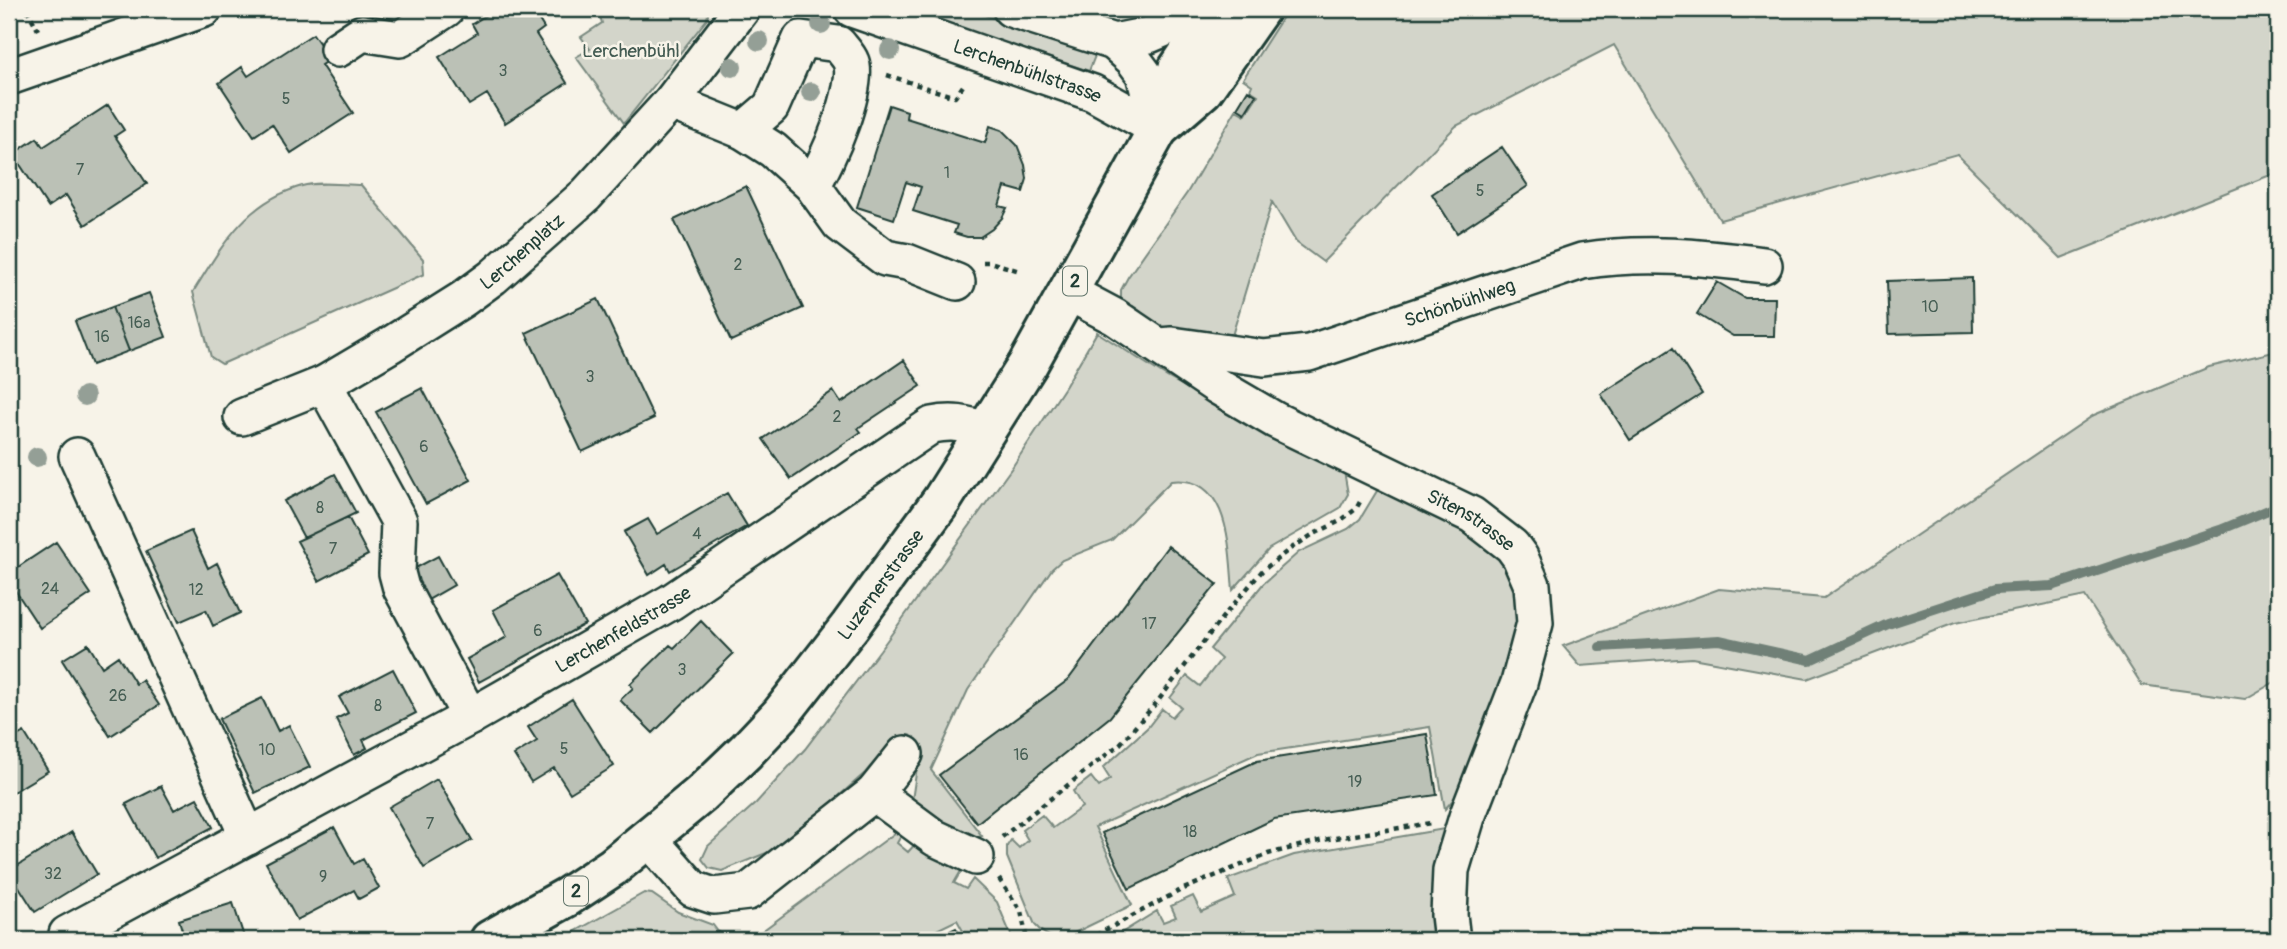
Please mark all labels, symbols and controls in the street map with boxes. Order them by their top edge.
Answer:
street label: Lerchenbühlstrasse [950,34,1107,109]
park label: Lerchenbühl [582,39,680,63]
house number: 3 [499,61,508,81]
house number: 5 [282,89,290,109]
house number: 7 [76,160,85,180]
house number: 1 [944,163,950,183]
house number: 5 [1476,181,1484,201]
street label: Lerchenplatz [475,209,570,296]
house number: 2 [734,255,743,275]
road number: 2 [1063,267,1087,296]
street label: Schönbühlweg [1401,273,1518,333]
house number: 10 [1921,297,1939,317]
house number: 16a [127,313,151,333]
house number: 16 [94,327,110,347]
house number: 3 [586,367,595,387]
house number: 2 [833,407,842,427]
house number: 6 [419,437,429,457]
street label: Sitenstrasse [1423,484,1520,557]
house number: 8 [316,498,324,518]
house number: 4 [692,524,702,544]
street label: Luzernerstrasse [833,524,930,645]
house number: 7 [329,539,338,559]
house number: 24 [41,579,59,599]
house number: 12 [188,580,204,600]
street label: Lerchenfeldstrasse [551,581,696,679]
house number: 17 [1142,614,1157,634]
house number: 6 [533,621,543,641]
house number: 3 [678,660,687,680]
house number: 26 [109,686,127,706]
house number: 8 [374,696,382,716]
house number: 5 [560,739,568,759]
house number: 10 [258,740,276,760]
house number: 16 [1013,745,1029,765]
house number: 19 [1348,772,1362,792]
house number: 7 [426,814,435,834]
house number: 18 [1183,822,1197,842]
house number: 32 [44,864,62,884]
house number: 9 [319,867,327,887]
road number: 2 [564,876,588,906]

